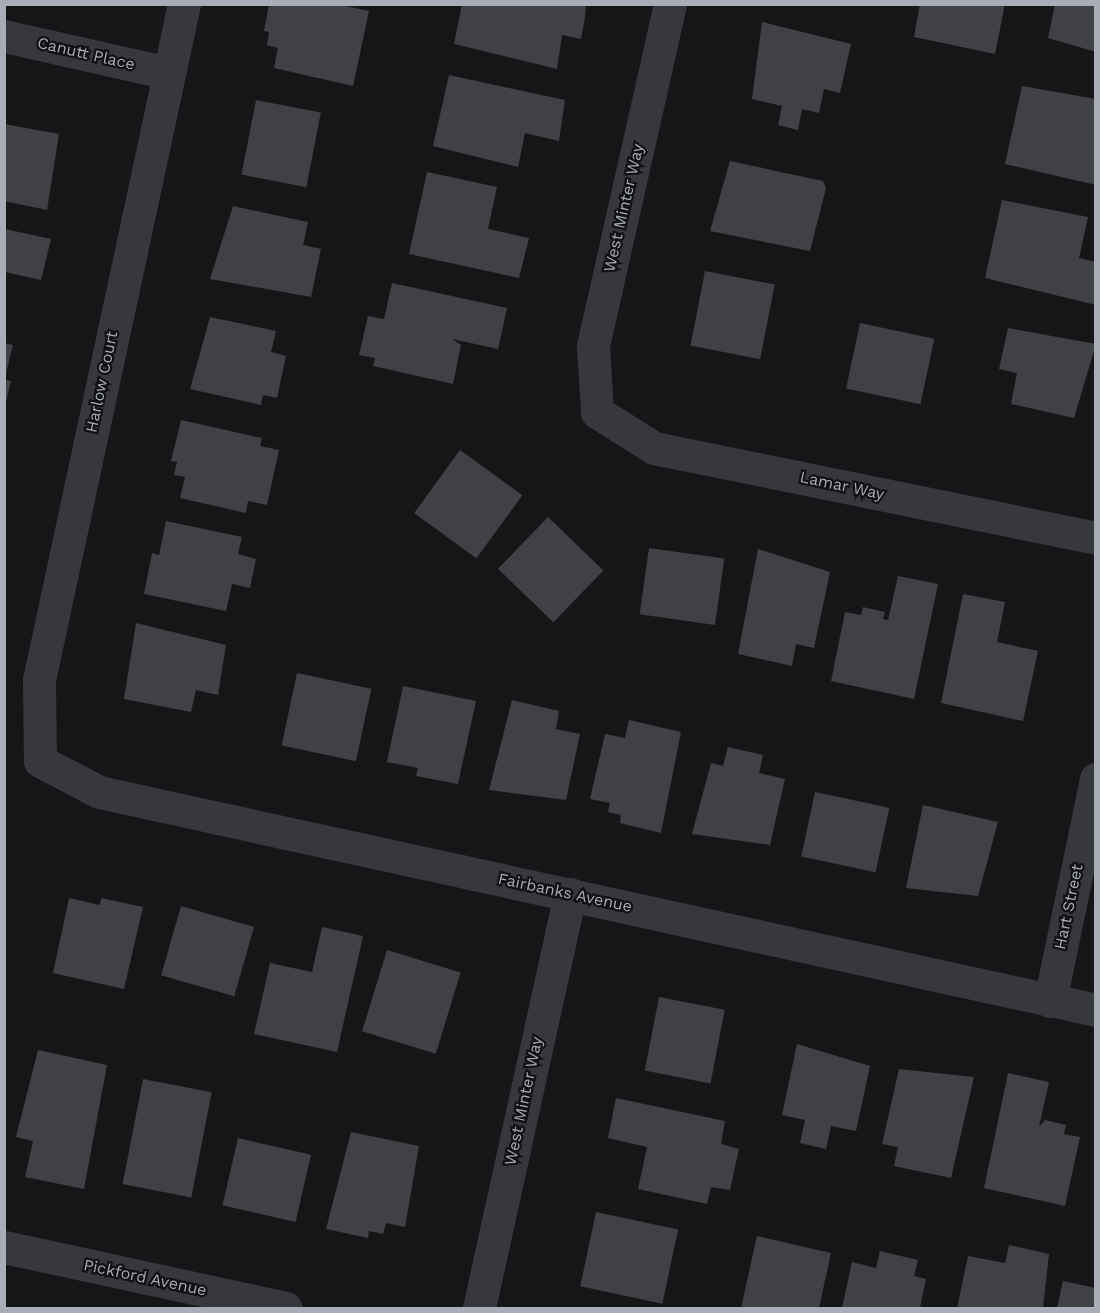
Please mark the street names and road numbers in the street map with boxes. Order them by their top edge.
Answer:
street label: Canutt Place [35,33,137,75]
street label: West Minter Way [600,142,648,274]
street label: Harlow Court [82,329,122,435]
street label: Lamar Way [798,468,886,504]
street label: Hart Street [1051,862,1087,952]
street label: Fairbanks Avenue [496,869,634,917]
street label: West Minter Way [501,1035,547,1167]
street label: Pickford Avenue [81,1256,209,1300]

